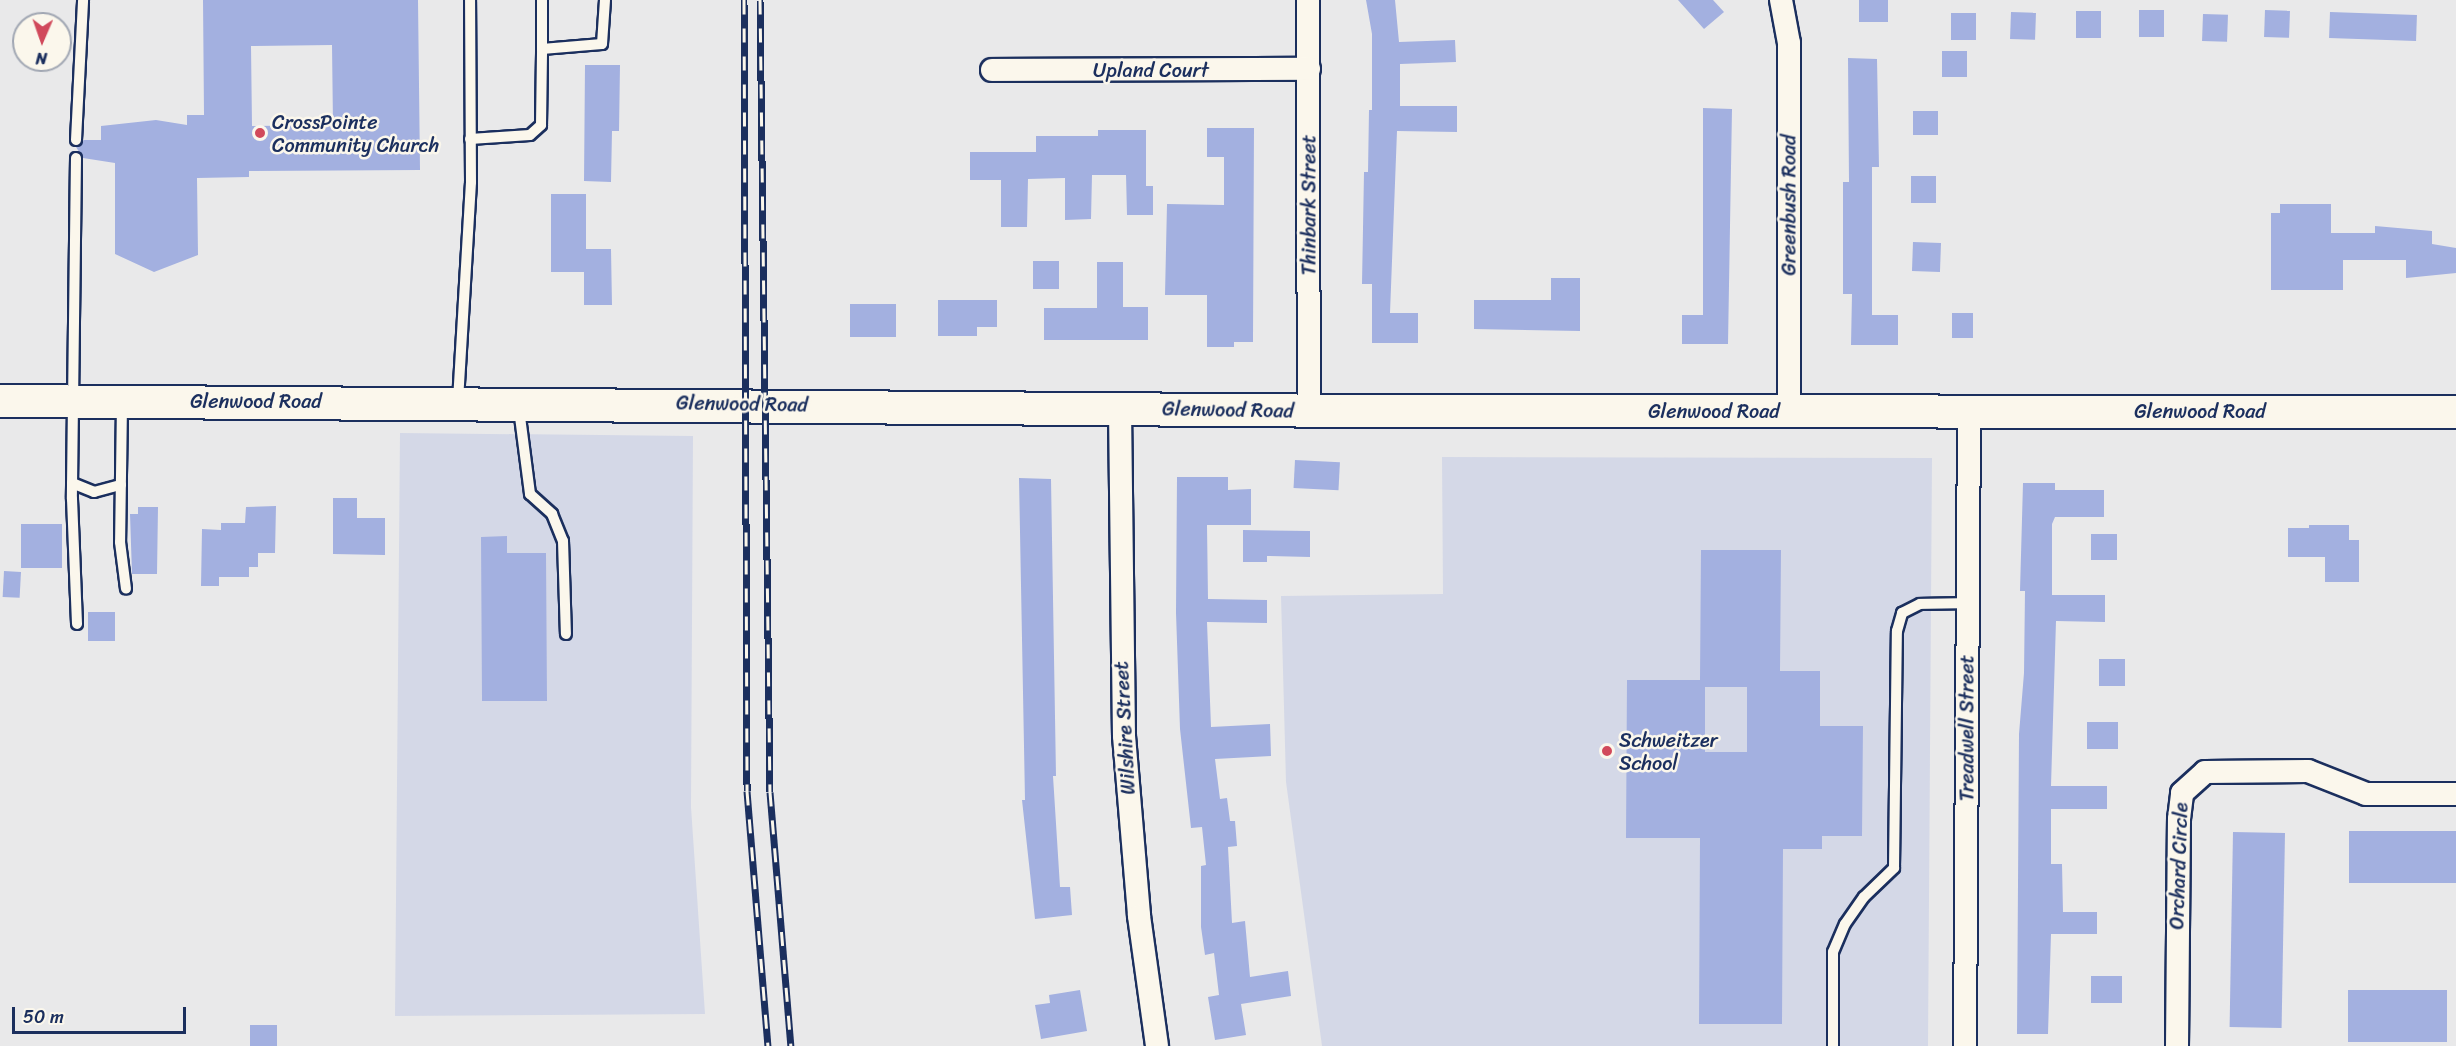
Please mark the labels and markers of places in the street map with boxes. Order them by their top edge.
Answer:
place label: CrossPointe Community Church [272,110,439,157]
marker: CrossPointe Community Church [253,126,267,140]
place label: Schweitzer School [1619,728,1718,775]
marker: Schweitzer School [1600,744,1614,758]

